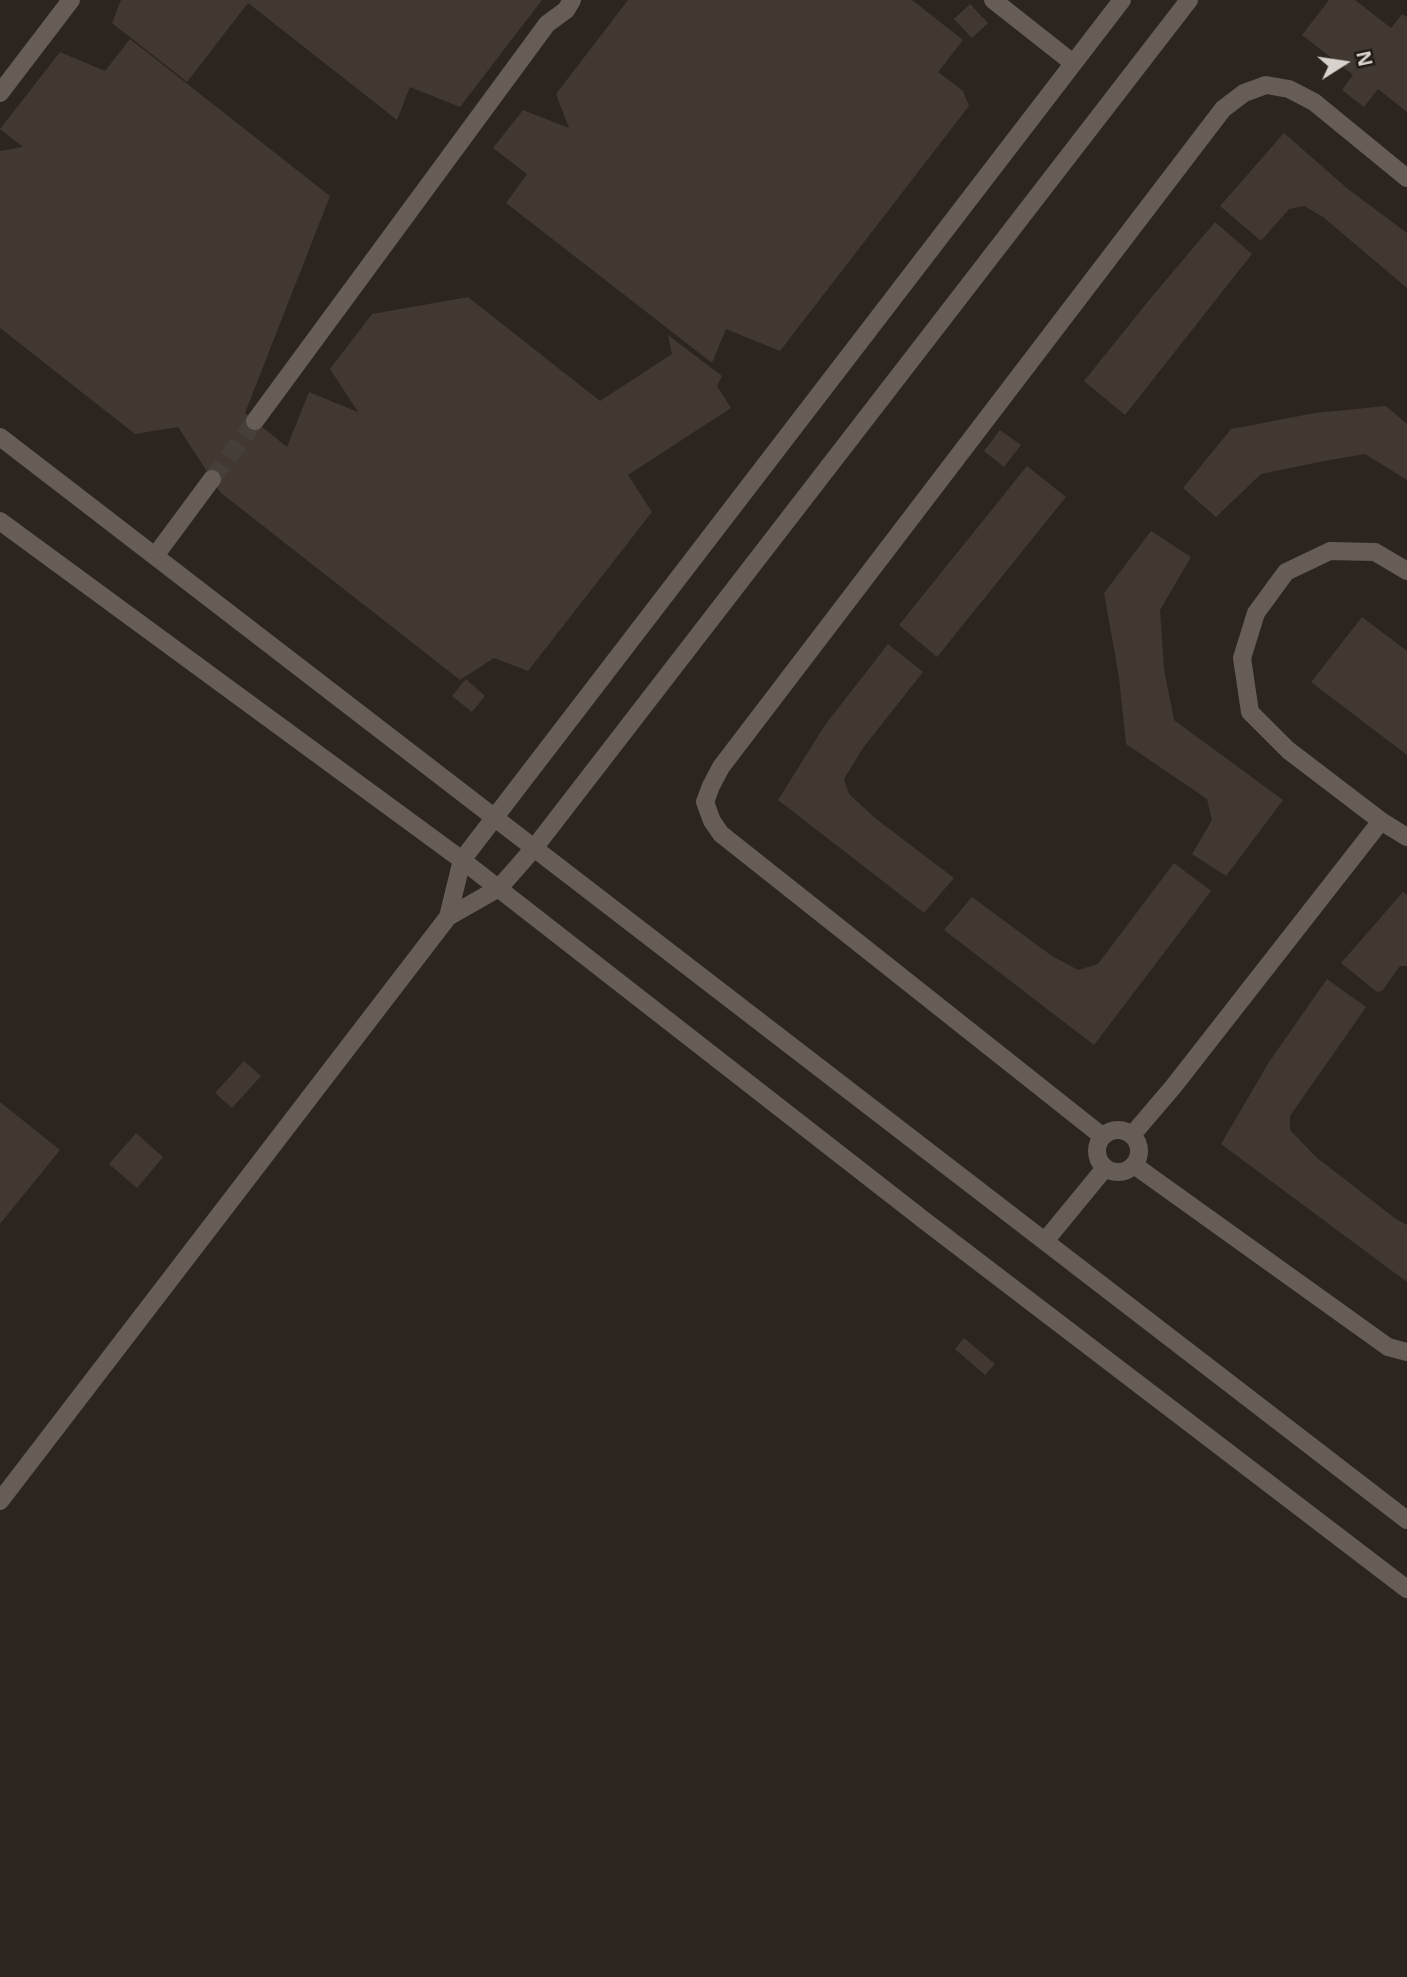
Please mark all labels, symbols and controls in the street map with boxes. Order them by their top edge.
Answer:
north arrow [1309,28,1379,98]
text: N [1350,48,1379,69]

